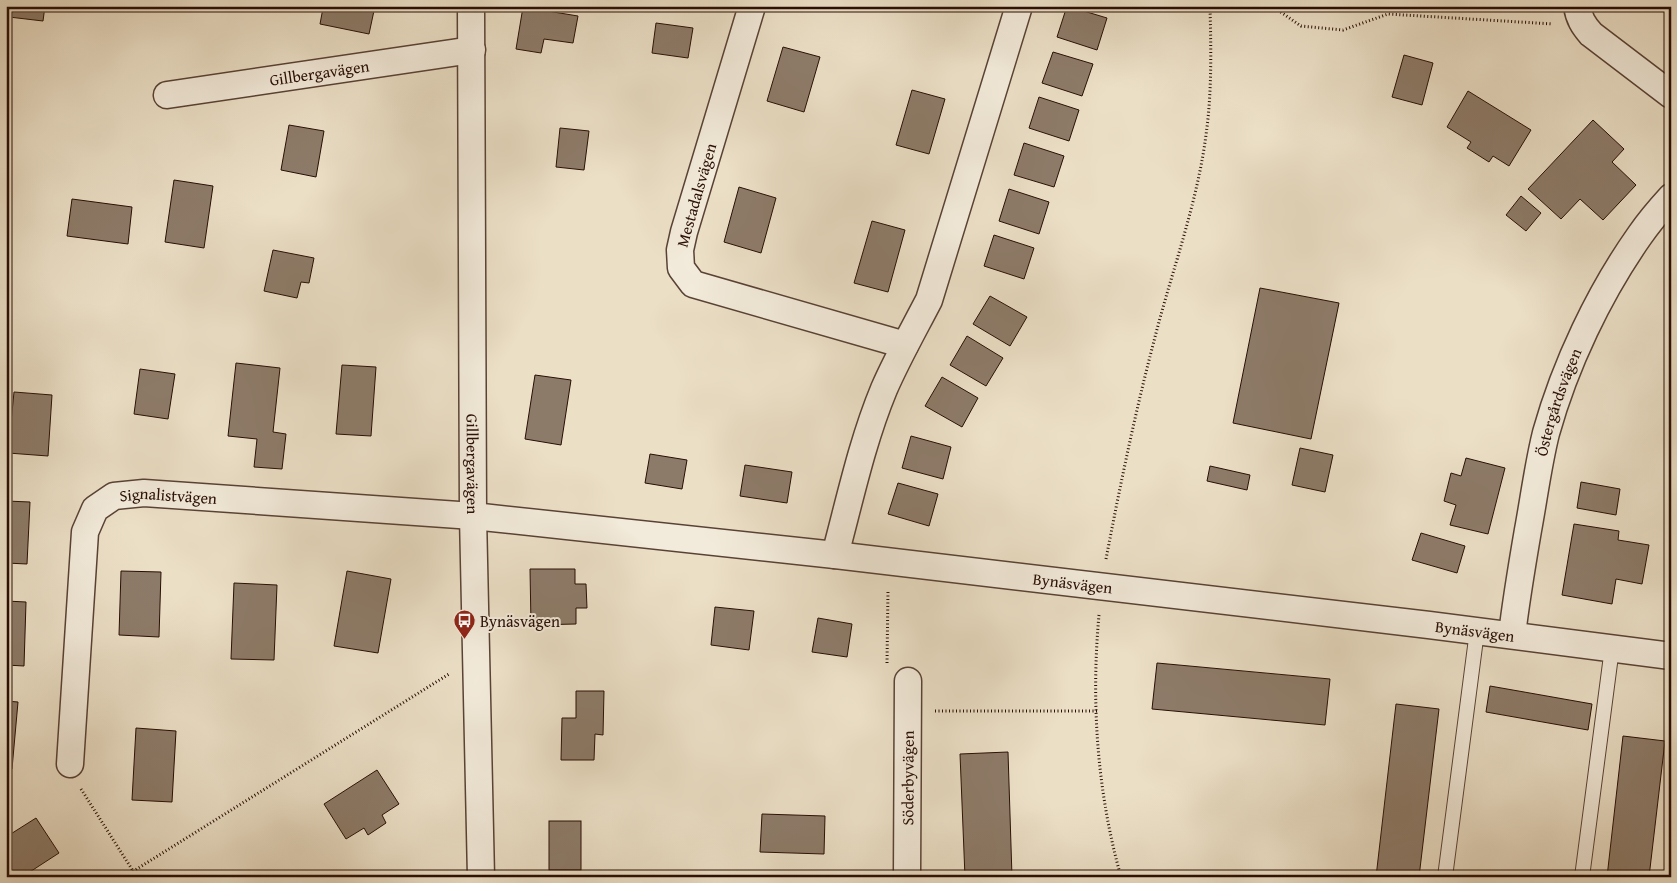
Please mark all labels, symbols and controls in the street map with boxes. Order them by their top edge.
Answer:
street label: Gillbergavägen [268,53,371,92]
street label: Mestadalsvägen [670,140,722,250]
street label: Östergårdsvägen [1529,344,1587,458]
street label: Gillbergavägen [461,414,485,514]
street label: Signalistvägen [118,481,218,510]
street label: Bynäsvägen [1032,566,1114,600]
bus stop icon: Bynäsvägen [452,609,476,640]
place label: Bynäsvägen [480,609,560,633]
street label: Bynäsvägen [1434,614,1516,648]
street label: Söderbyvägen [895,730,920,826]

